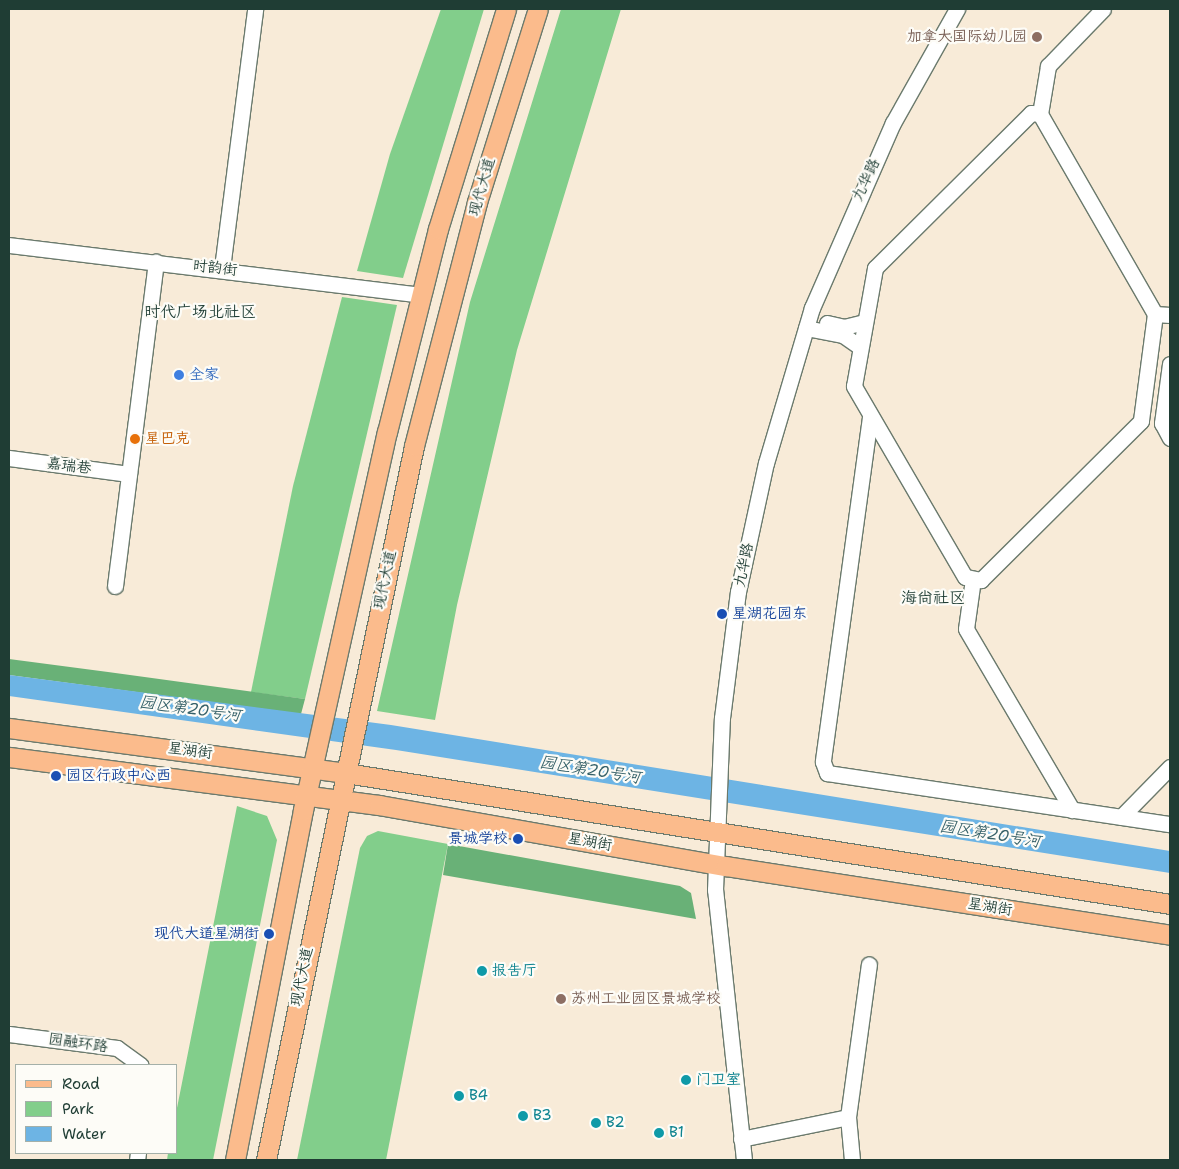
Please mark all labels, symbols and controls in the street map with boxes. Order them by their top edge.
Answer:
place label: 加拿大国际幼儿园 [907,28,1027,46]
marker: 加拿大国际幼儿园 [1031,31,1043,43]
street label: 现代大道 [465,156,499,218]
street label: 九华路 [848,156,884,204]
street label: 时韵街 [192,257,238,279]
district label: 时代广场北社区 [144,302,256,322]
place label: 全家 [189,366,219,384]
marker: 全家 [173,369,185,381]
place label: 星巴克 [145,430,190,448]
marker: 星巴克 [129,433,141,445]
street label: 嘉瑞巷 [46,454,92,478]
street label: 九华路 [731,541,757,589]
street label: 现代大道 [370,549,400,611]
district label: 海尚社区 [901,588,965,608]
place label: 星湖花园东 [732,605,807,623]
marker: 星湖花园东 [716,608,728,620]
water label: 园区第20号河 [138,692,242,726]
street label: 星湖街 [167,739,213,763]
water label: 园区第20号河 [538,753,642,787]
place label: 园区行政中心西 [66,767,171,785]
marker: 园区行政中心西 [50,770,62,782]
water label: 园区第20号河 [938,817,1042,851]
street label: 星湖街 [566,829,614,855]
place label: 景城学校 [448,830,508,848]
marker: 景城学校 [512,833,524,845]
street label: 星湖街 [966,895,1014,919]
place label: 现代大道星湖街 [154,925,259,943]
marker: 现代大道星湖街 [263,928,275,940]
street label: 现代大道 [287,946,317,1008]
place label: 报告厅 [492,962,537,980]
marker: 报告厅 [476,965,488,977]
place label: 苏州工业园区景城学校 [571,990,721,1008]
marker: 苏州工业园区景城学校 [555,993,567,1005]
street label: 园融环路 [47,1030,109,1056]
legend [15,1064,178,1154]
place label: 门卫室 [696,1071,741,1089]
text: Road [62,1074,100,1094]
marker: 门卫室 [680,1074,692,1086]
place label: B4 [469,1087,488,1105]
marker: B4 [453,1090,465,1102]
text: Park [62,1099,94,1119]
place label: B3 [533,1107,552,1125]
marker: B3 [517,1110,529,1122]
place label: B2 [606,1114,625,1132]
marker: B2 [590,1117,602,1129]
text: Water [62,1124,106,1144]
place label: B1 [669,1124,684,1142]
marker: B1 [653,1127,665,1139]

